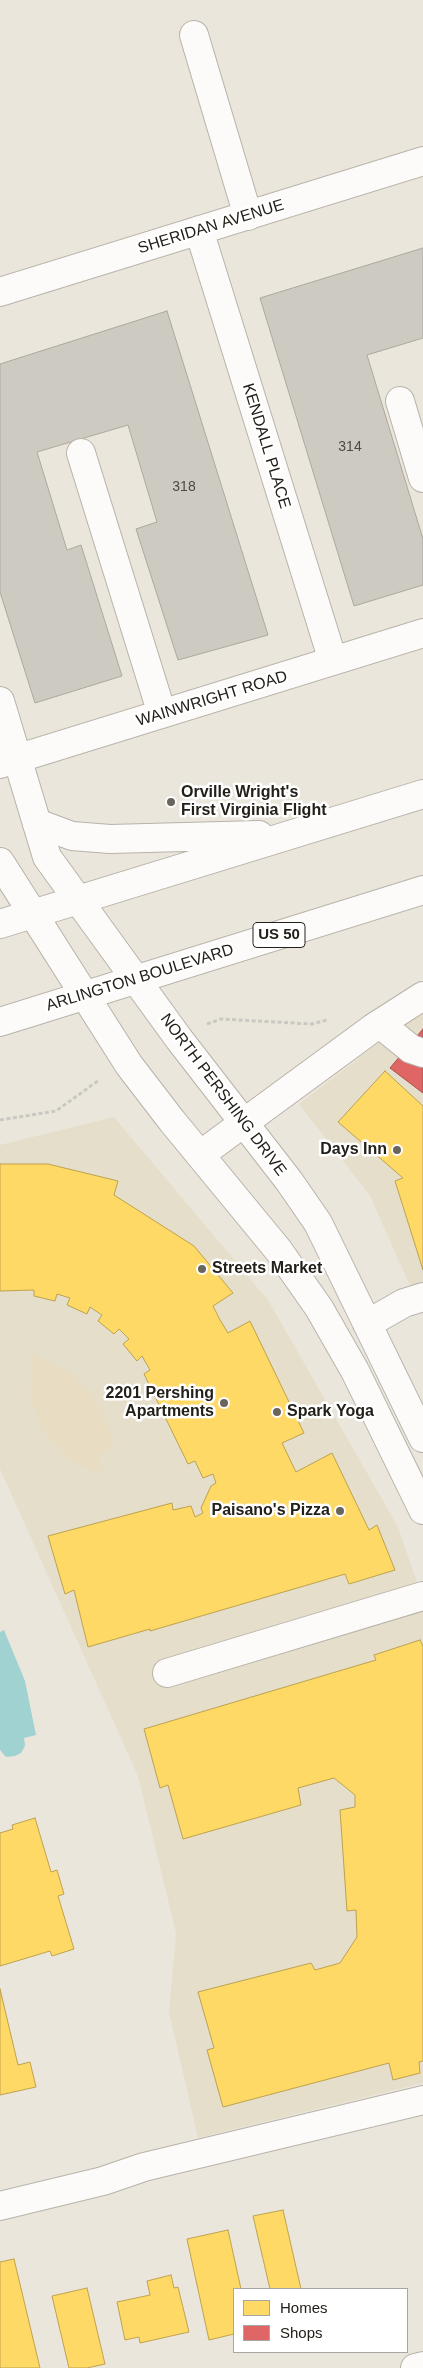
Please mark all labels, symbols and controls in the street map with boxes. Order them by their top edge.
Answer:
street label: SHERIDAN AVENUE [136,196,286,258]
street label: KENDALL PLACE [238,381,294,511]
house number: 314 [338,439,362,455]
house number: 318 [172,479,196,495]
street label: WAINWRIGHT ROAD [134,667,290,731]
place label: Orville Wright's First Virginia Flight [181,783,326,821]
marker: Orville Wright's First Virginia Flight [165,796,177,808]
road number: US 50 [253,922,305,948]
street label: ARLINGTON BOULEVARD [44,940,236,1016]
street label: NORTH PERSHING DRIVE [156,1010,290,1180]
place label: Days Inn [320,1140,387,1160]
marker: Days Inn [391,1144,403,1156]
place label: Streets Market [212,1259,322,1279]
marker: Streets Market [196,1263,208,1275]
place label: 2201 Pershing Apartments [105,1384,214,1422]
marker: 2201 Pershing Apartments [218,1397,230,1409]
place label: Spark Yoga [287,1402,374,1422]
marker: Spark Yoga [271,1406,283,1418]
place label: Paisano's Pizza [211,1501,330,1521]
marker: Paisano's Pizza [334,1505,346,1517]
legend [233,2288,408,2353]
text: Homes [280,2299,328,2316]
text: Shops [280,2324,323,2341]

